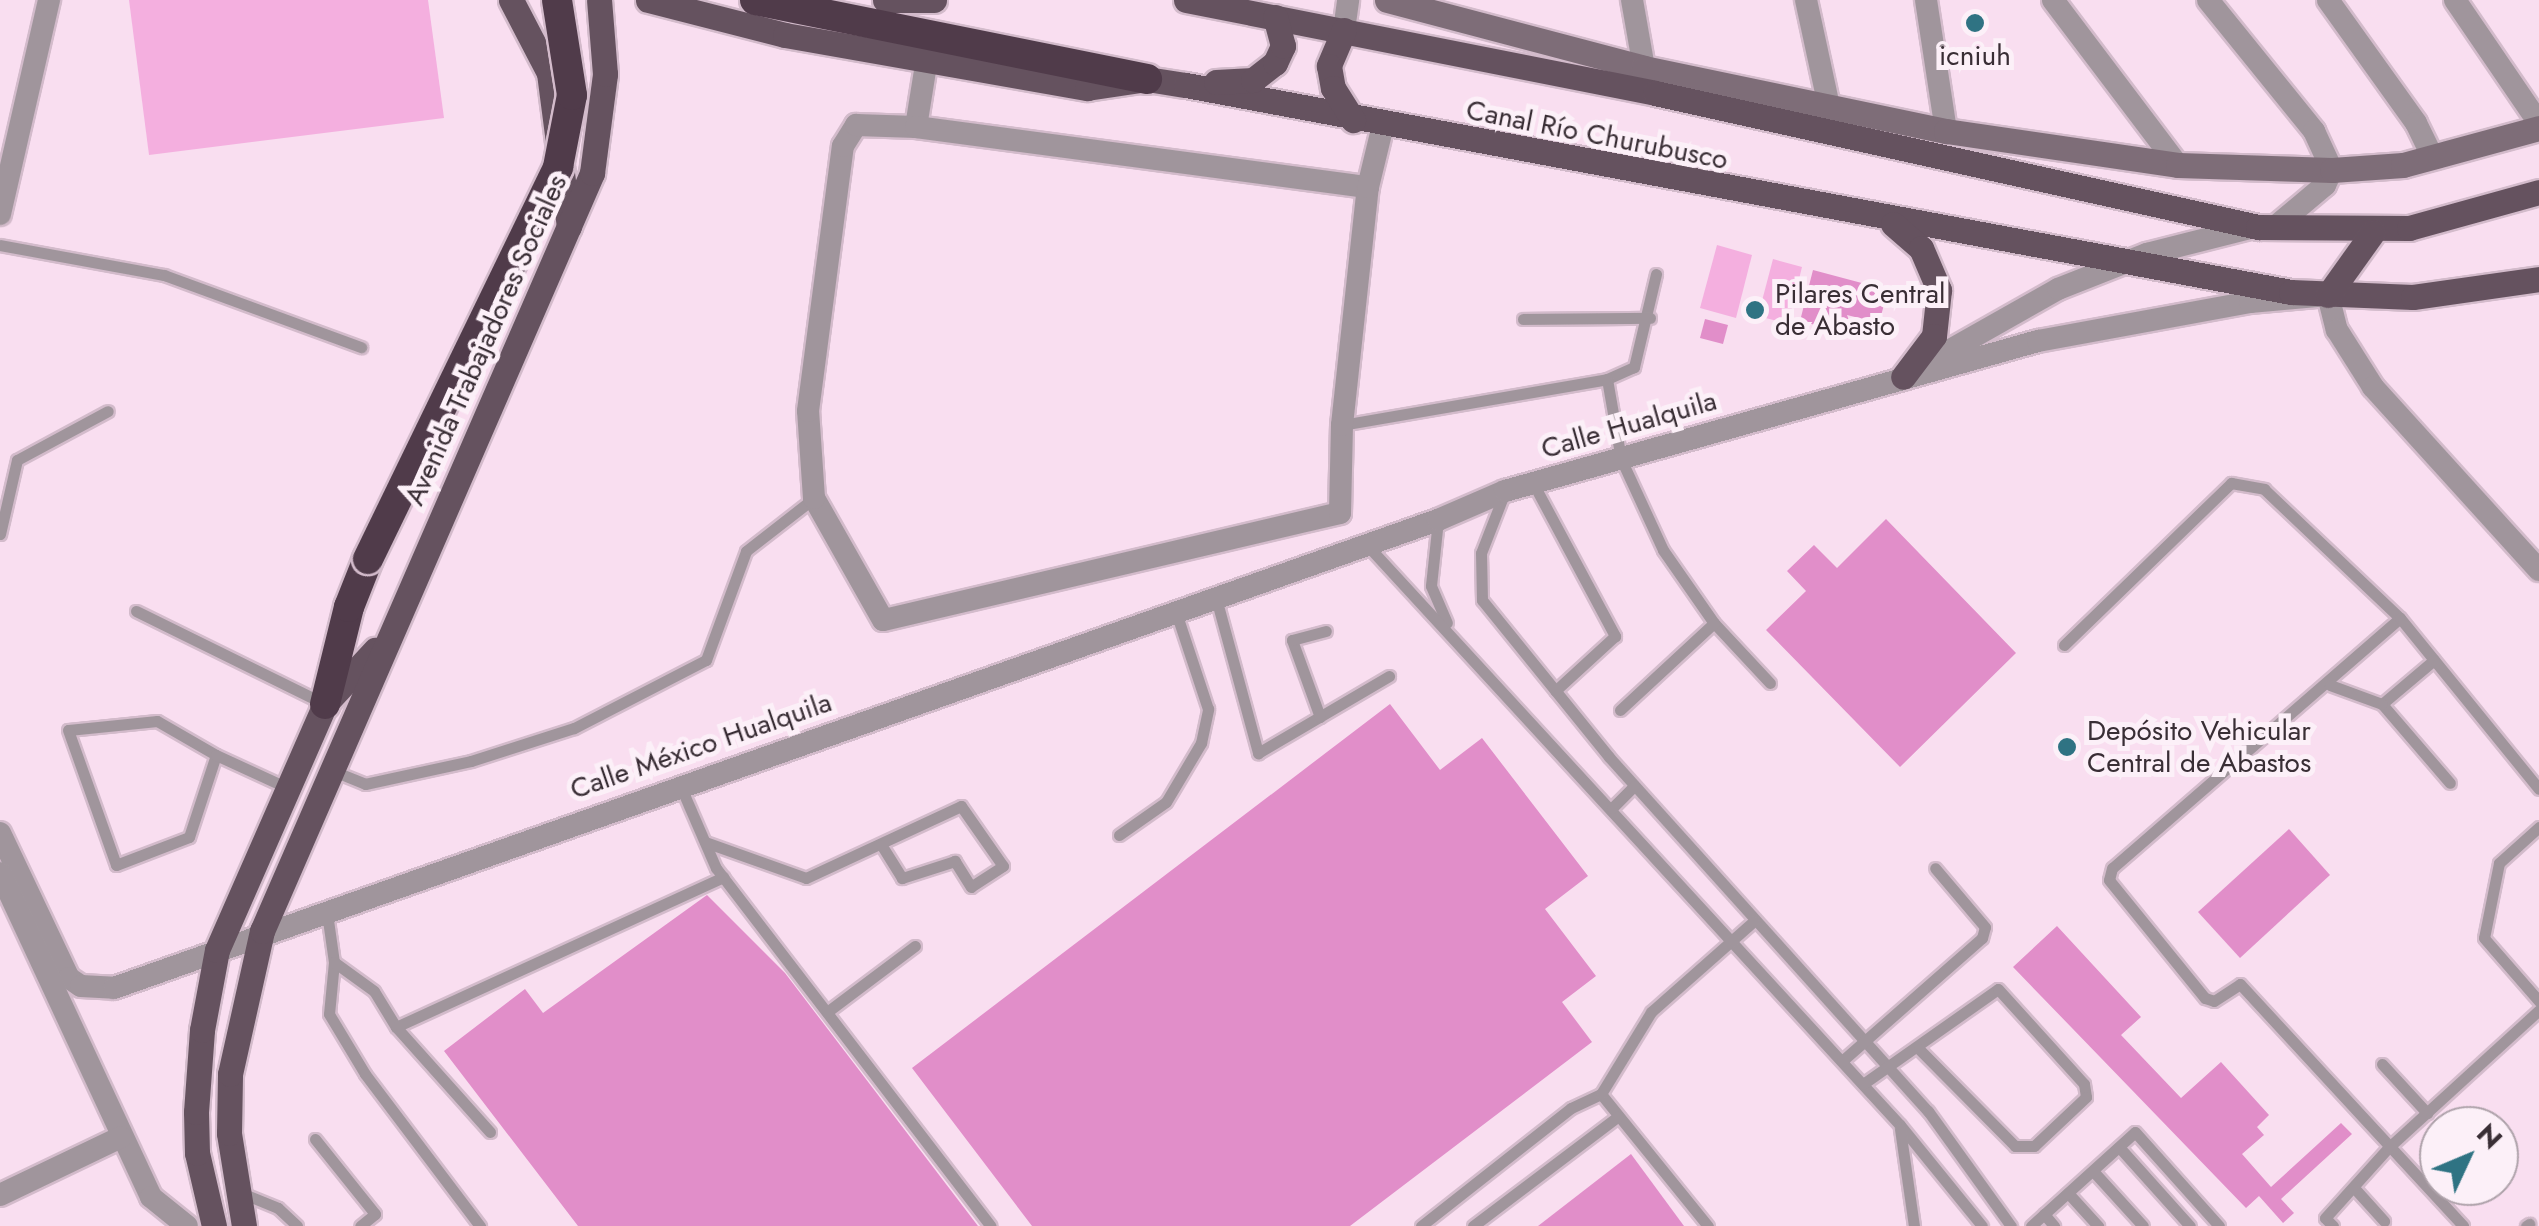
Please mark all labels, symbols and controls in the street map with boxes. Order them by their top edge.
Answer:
marker: icniuh [1964,12,1986,34]
place label: icniuh [1939,39,2011,73]
street label: Canal Río Churubusco [1463,93,1731,177]
street label: Avenida Trabajadores Sociales [398,169,574,511]
place label: Pilares Central de Abasto [1775,277,1945,343]
marker: Pilares Central de Abasto [1744,299,1766,321]
street label: Calle Hualquila [1537,384,1721,466]
street label: Calle México Hualquila [566,686,836,806]
place label: Depósito Vehicular Central de Abastos [2087,714,2311,780]
marker: Depósito Vehicular Central de Abastos [2056,736,2078,758]
north arrow [2419,1106,2519,1206]
text: N [2467,1114,2512,1158]

